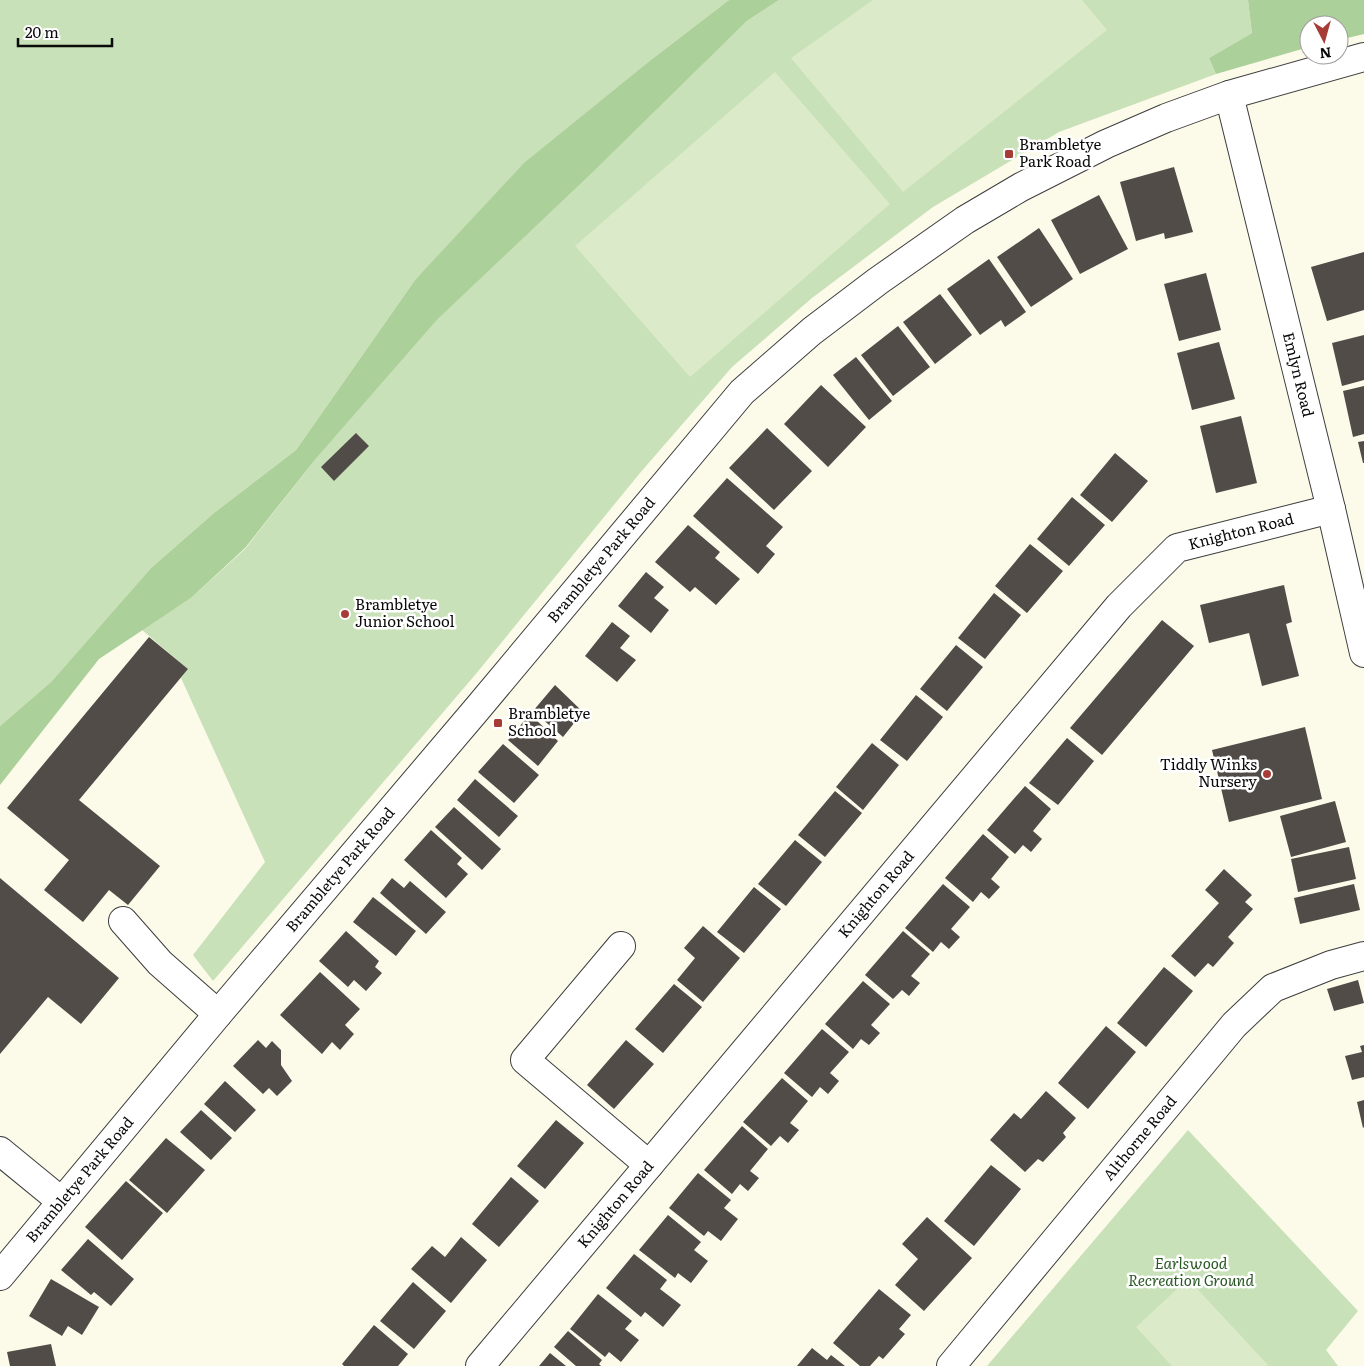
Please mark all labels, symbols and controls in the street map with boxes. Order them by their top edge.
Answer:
scale bar [18,15,111,47]
north arrow [1299,15,1349,65]
text: 20 m [25,20,59,43]
text: N [1318,43,1332,65]
place label: Brambletye Park Road [1019,132,1102,172]
marker: Brambletye Park Road [1003,148,1015,160]
street label: Emlyn Road [1278,329,1321,419]
street label: Brambletye Park Road [541,491,660,627]
street label: Knighton Road [1185,506,1296,555]
place label: Brambletye Junior School [355,592,455,632]
marker: Brambletye Junior School [339,608,351,620]
place label: Brambletye School [508,701,591,741]
marker: Brambletye School [492,717,504,729]
place label: Tiddly Winks Nursery [1160,752,1257,792]
marker: Tiddly Winks Nursery [1261,768,1273,780]
street label: Brambletye Park Road [279,801,399,936]
street label: Knighton Road [832,845,919,942]
street label: Althorne Road [1097,1090,1181,1185]
street label: Brambletye Park Road [19,1111,138,1247]
street label: Knighton Road [571,1155,658,1252]
park label: Earlswood Recreation Ground [1128,1251,1254,1291]

